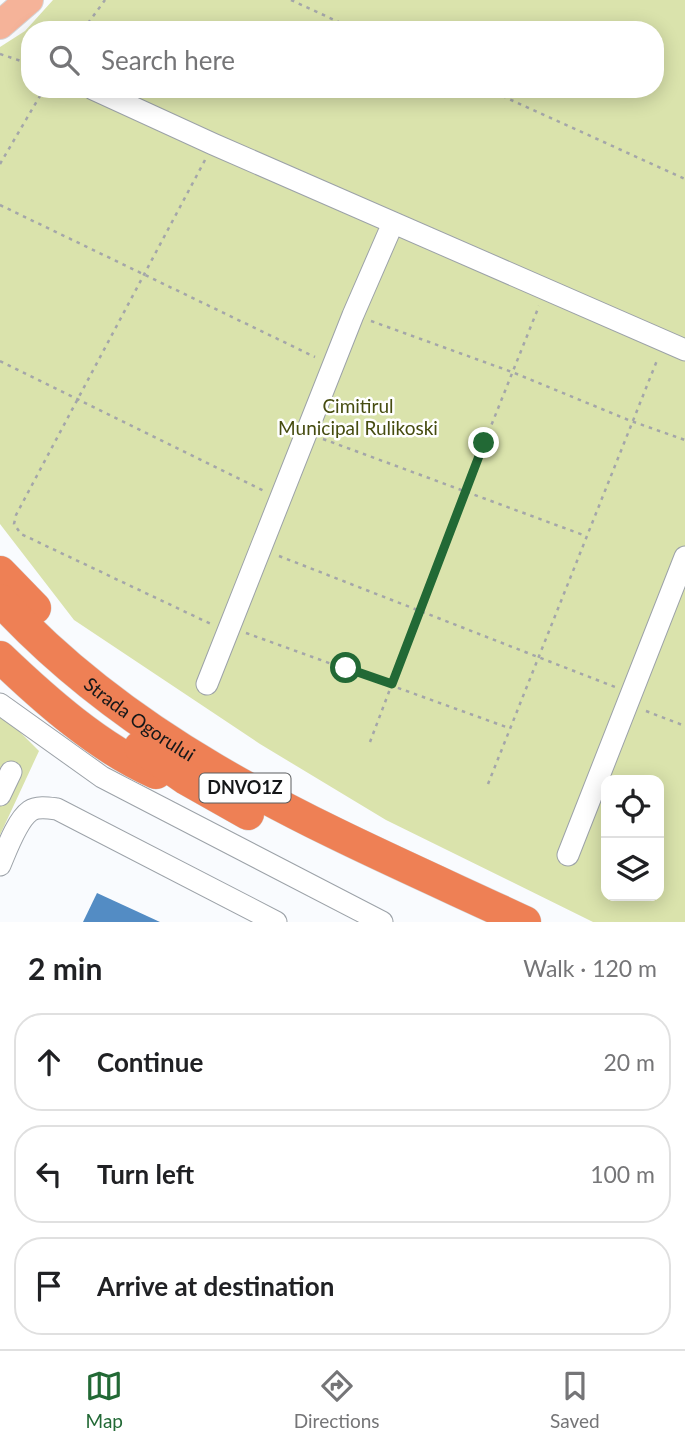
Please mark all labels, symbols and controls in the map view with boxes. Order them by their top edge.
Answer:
search box [21,21,664,98]
icon: search [45,41,83,79]
text: Search here [101,44,235,76]
park label: Cimitirul Municipal Rulikoski [278,394,438,439]
route end [468,427,499,458]
route start [330,652,361,683]
street label: Strada Ogorului [80,672,200,766]
road number: DNVO1Z [200,774,290,802]
map controls [601,775,664,901]
button: locate [601,775,664,838]
button: layers [601,838,664,901]
text: 2 min [28,950,102,986]
text: Walk · 120 m [523,954,657,982]
icon: ahead [30,1043,68,1081]
text: Continue [97,1046,203,1078]
text: 20 m [604,1048,655,1076]
icon: left [30,1155,68,1193]
text: Turn left [97,1158,194,1190]
text: 100 m [590,1160,655,1188]
icon: arrive [30,1267,68,1305]
text: Arrive at destination [97,1270,334,1302]
tab: Map [85,1367,123,1432]
tab: Directions [294,1367,380,1432]
tab: Saved [550,1367,600,1432]

